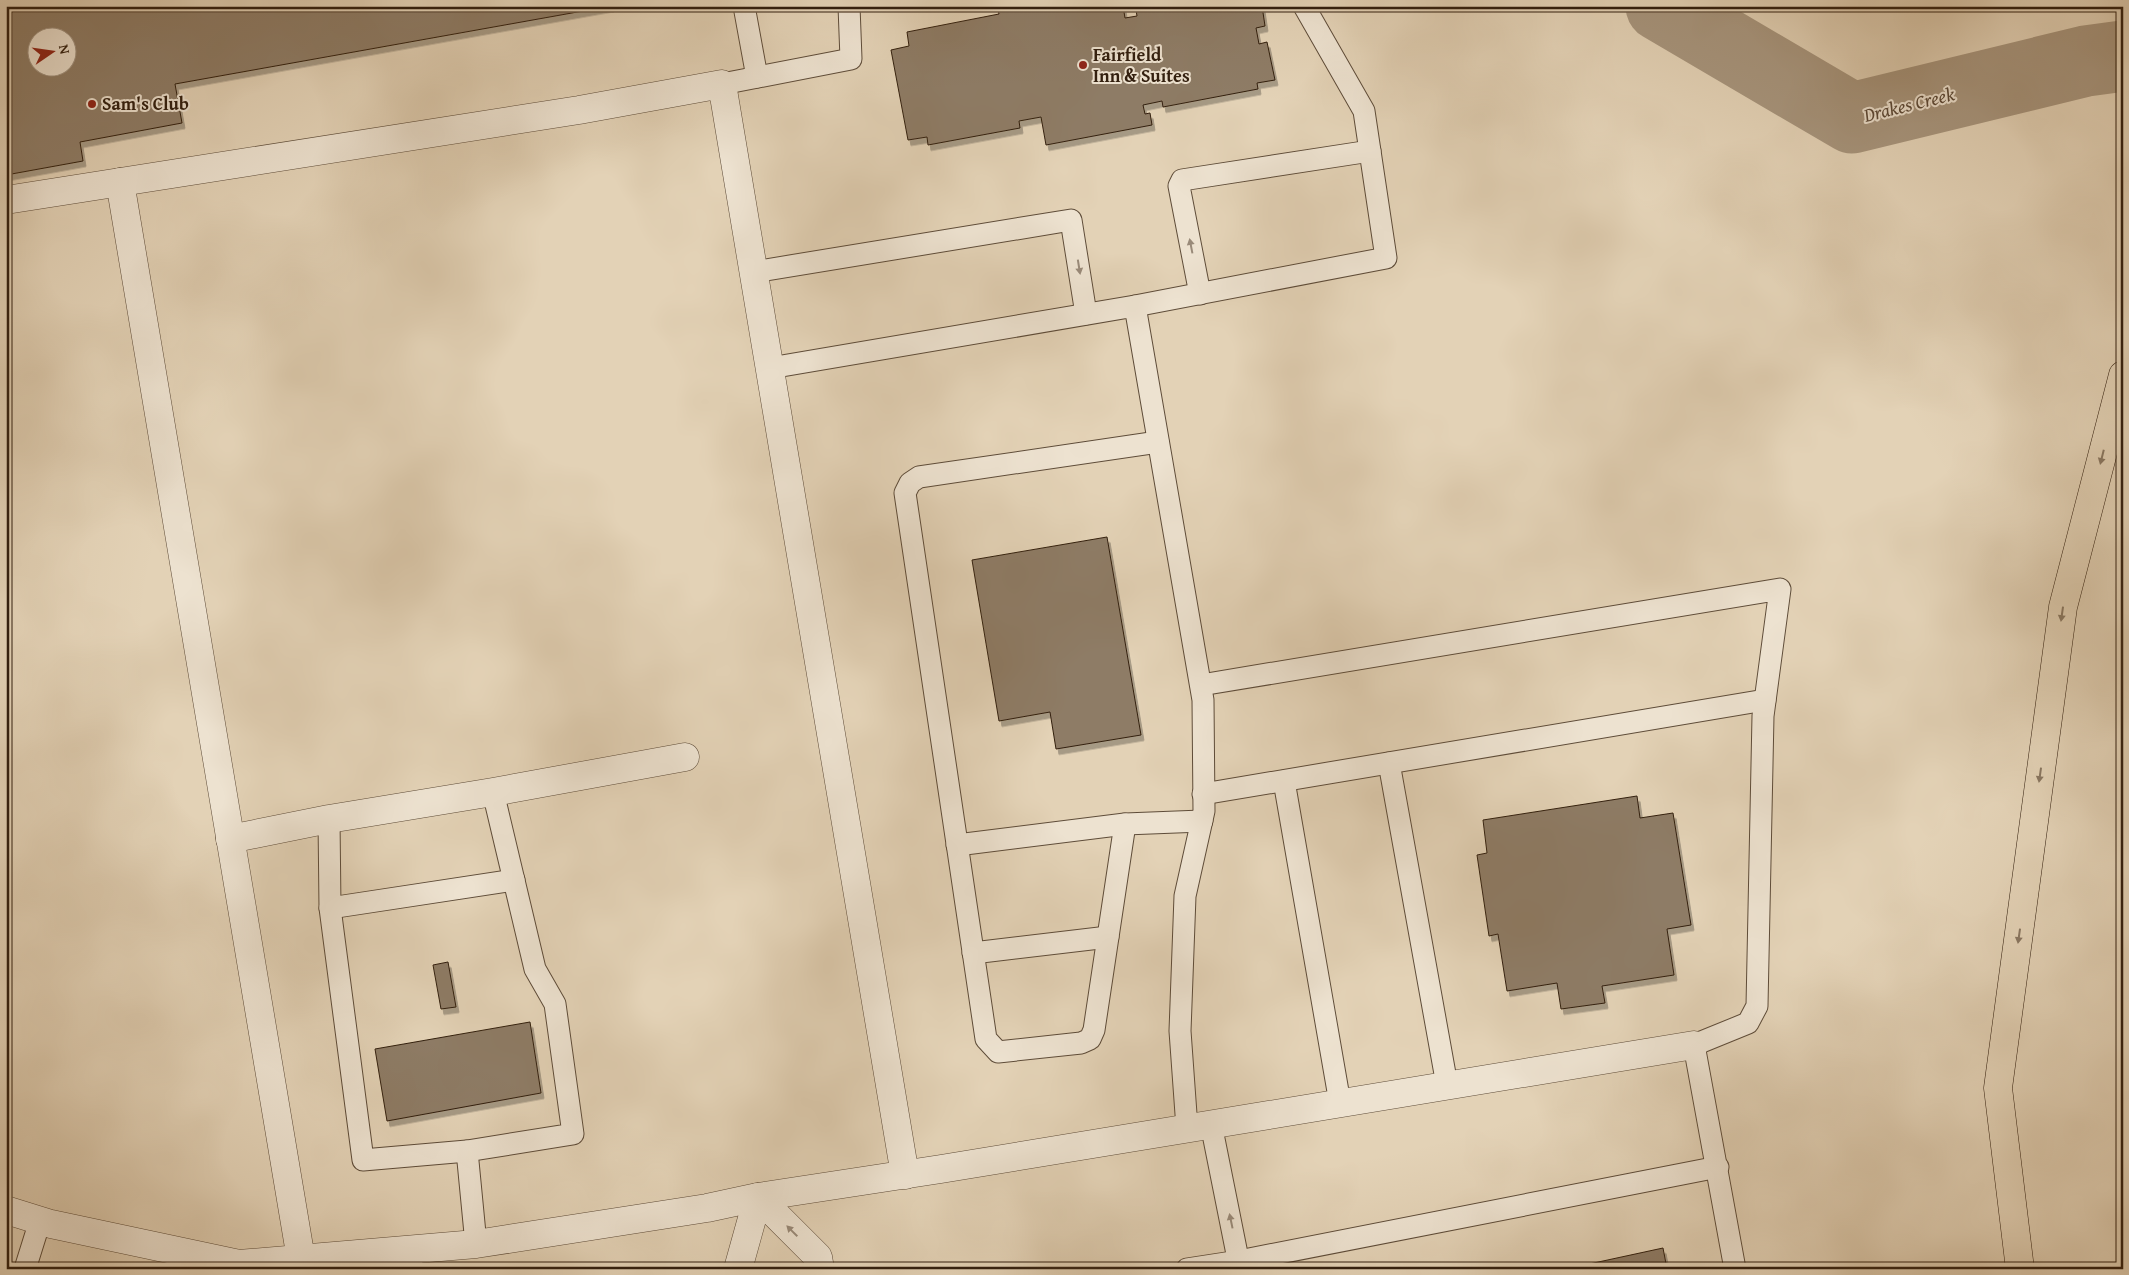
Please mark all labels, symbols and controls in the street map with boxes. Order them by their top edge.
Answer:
north arrow [28,28,78,78]
place label: Fairfield Inn & Suites [1093,41,1190,89]
text: N [54,42,76,57]
marker: Fairfield Inn & Suites [1077,59,1089,71]
water label: Drakes Creek [1860,79,1958,129]
place label: Sam's Club [102,90,189,117]
marker: Sam's Club [86,98,98,110]
one-way arrow [1186,238,1194,254]
one-way arrow [1075,259,1083,275]
one-way arrow [2098,449,2106,464]
one-way arrow [2058,606,2066,622]
one-way arrow [2036,767,2044,783]
one-way arrow [2015,929,2023,945]
one-way arrow [1226,1213,1234,1229]
one-way arrow [786,1226,798,1238]

